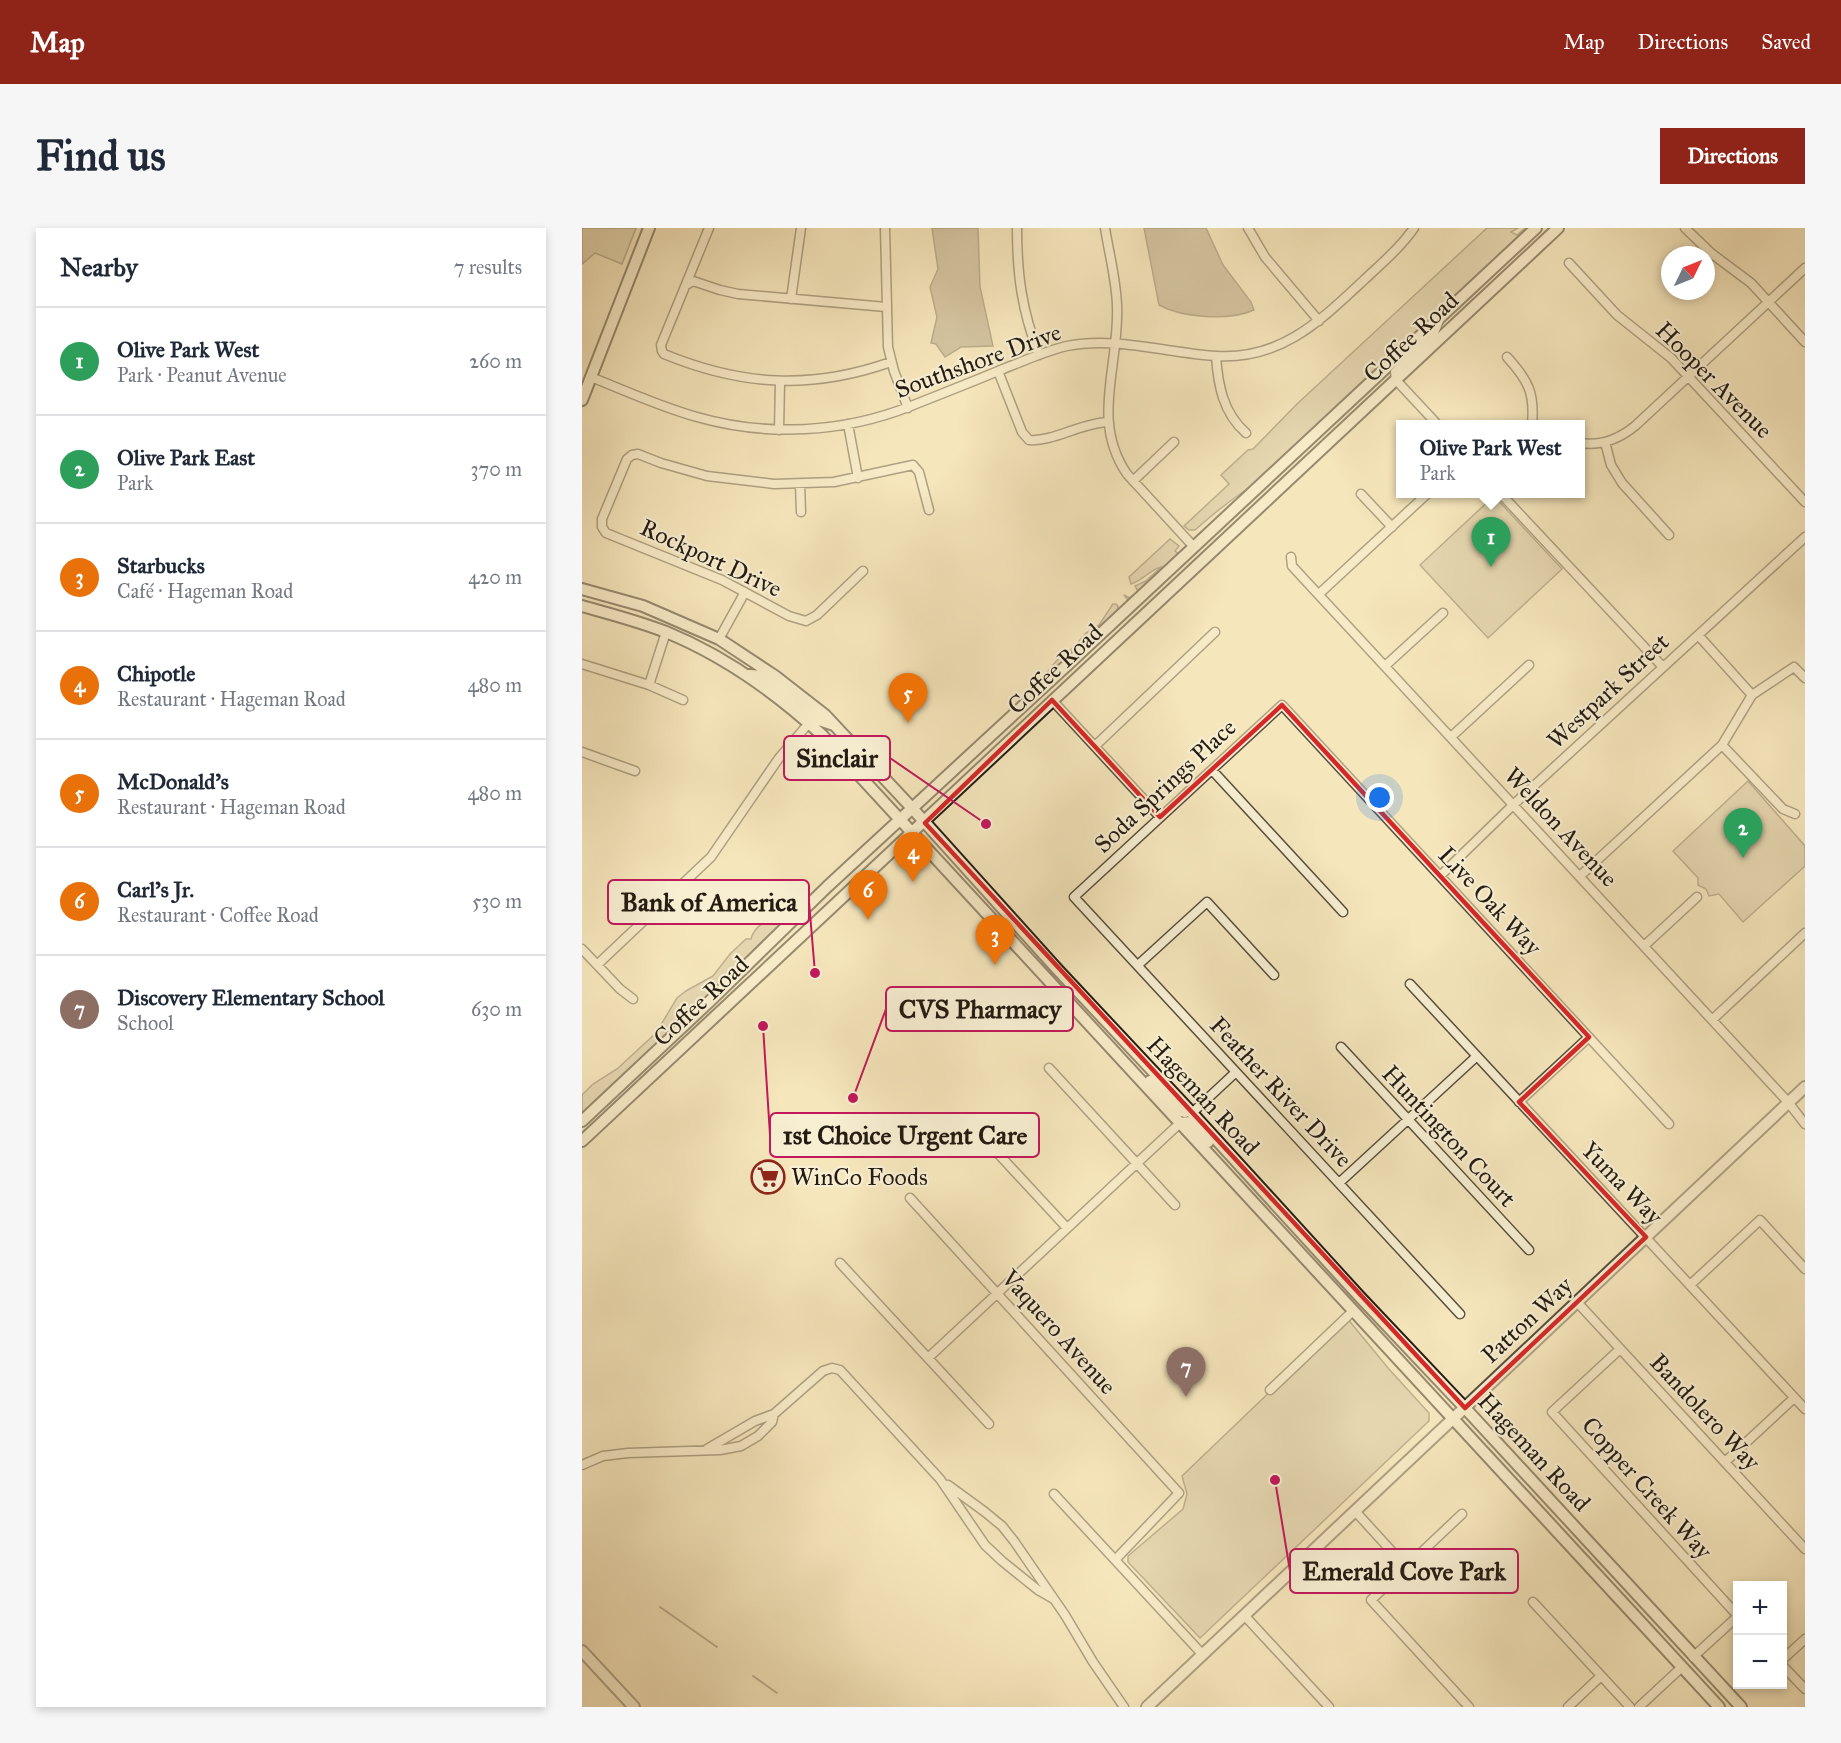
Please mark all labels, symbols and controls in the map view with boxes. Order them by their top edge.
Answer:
text: Map [30,25,85,60]
text: Map [1564,29,1605,55]
text: Directions [1638,29,1728,55]
text: Saved [1761,29,1811,55]
button: Directions [1660,128,1805,184]
text: Find us [36,130,166,182]
north arrow [1661,246,1715,300]
text: Nearby [60,251,138,283]
text: 7 results [454,255,522,279]
street label: Coffee Road [1357,285,1465,389]
street label: Hooper Avenue [1649,315,1779,445]
street label: Southshore Drive [891,317,1065,405]
text: Olive Park West [117,336,259,363]
text: 1 [76,349,83,373]
text: 260 m [469,349,522,373]
text: Park · Peanut Avenue [117,363,287,387]
popup [1396,420,1585,498]
text: Olive Park West [1419,434,1562,461]
text: Olive Park East [117,444,255,471]
text: 2 [75,457,84,481]
text: 370 m [471,457,522,481]
text: Park [1419,461,1456,485]
text: Park [117,471,153,495]
street label: Rockport Drive [636,512,786,604]
pin: 1 [1472,518,1510,567]
text: Starbucks [117,552,205,579]
text: 3 [76,565,84,589]
text: 420 m [468,565,522,589]
text: Café · Hageman Road [117,579,293,603]
street label: Coffee Road [1001,617,1109,721]
street label: Westpark Street [1541,627,1676,755]
text: Chipotle [117,660,195,687]
text: 4 [74,673,85,697]
text: 480 m [467,673,522,697]
pin: 5 [888,674,928,723]
text: Restaurant · Hageman Road [117,687,346,711]
street label: Soda Springs Place [1088,713,1242,859]
callout: Sinclair [784,736,890,780]
text: Sinclair [796,742,879,774]
street label: Weldon Avenue [1498,761,1624,893]
text: McDonald's [117,768,229,795]
text: 5 [75,781,84,805]
text: 480 m [467,781,522,805]
your location [1365,783,1394,812]
text: Restaurant · Hageman Road [117,795,346,819]
pin: 2 [1724,808,1762,858]
pin: 4 [894,832,932,882]
street label: Live Oak Way [1432,840,1549,962]
pin: 6 [848,870,888,920]
text: Carl's Jr. [117,876,194,903]
callout: Bank of America [608,880,809,924]
text: Bank of America [621,886,798,918]
text: 6 [74,889,85,913]
text: 530 m [472,889,522,913]
text: Restaurant · Coffee Road [117,903,319,927]
pin: 3 [976,916,1014,965]
street label: Coffee Road [647,949,755,1053]
text: Discovery Elementary School [117,984,385,1011]
callout: CVS Pharmacy [886,987,1073,1031]
text: CVS Pharmacy [899,993,1063,1025]
text: 7 [74,997,85,1021]
text: 630 m [471,997,522,1021]
street label: Feather River Drive [1203,1010,1359,1174]
text: School [117,1011,174,1035]
street label: Hageman Road [1140,1030,1266,1162]
street label: Huntington Court [1376,1059,1523,1214]
callout: 1st Choice Urgent Care [770,1113,1039,1157]
text: 1st Choice Urgent Care [783,1119,1028,1152]
street label: Yuma Way [1575,1135,1670,1232]
supermarket icon: WinCo Foods [750,1159,786,1195]
place label: WinCo Foods [791,1162,928,1192]
street label: Vaquero Avenue [994,1263,1123,1401]
street label: Patton Way [1475,1270,1579,1370]
street label: Bandolero Way [1643,1347,1767,1477]
pin: 7 [1166,1348,1206,1397]
street label: Hageman Road [1471,1386,1597,1518]
street label: Copper Creek Way [1575,1411,1719,1566]
callout: Emerald Cove Park [1290,1549,1518,1593]
text: Emerald Cove Park [1302,1555,1507,1587]
map controls [1733,1581,1787,1689]
button: + [1733,1581,1787,1635]
button: − [1733,1635,1787,1689]

